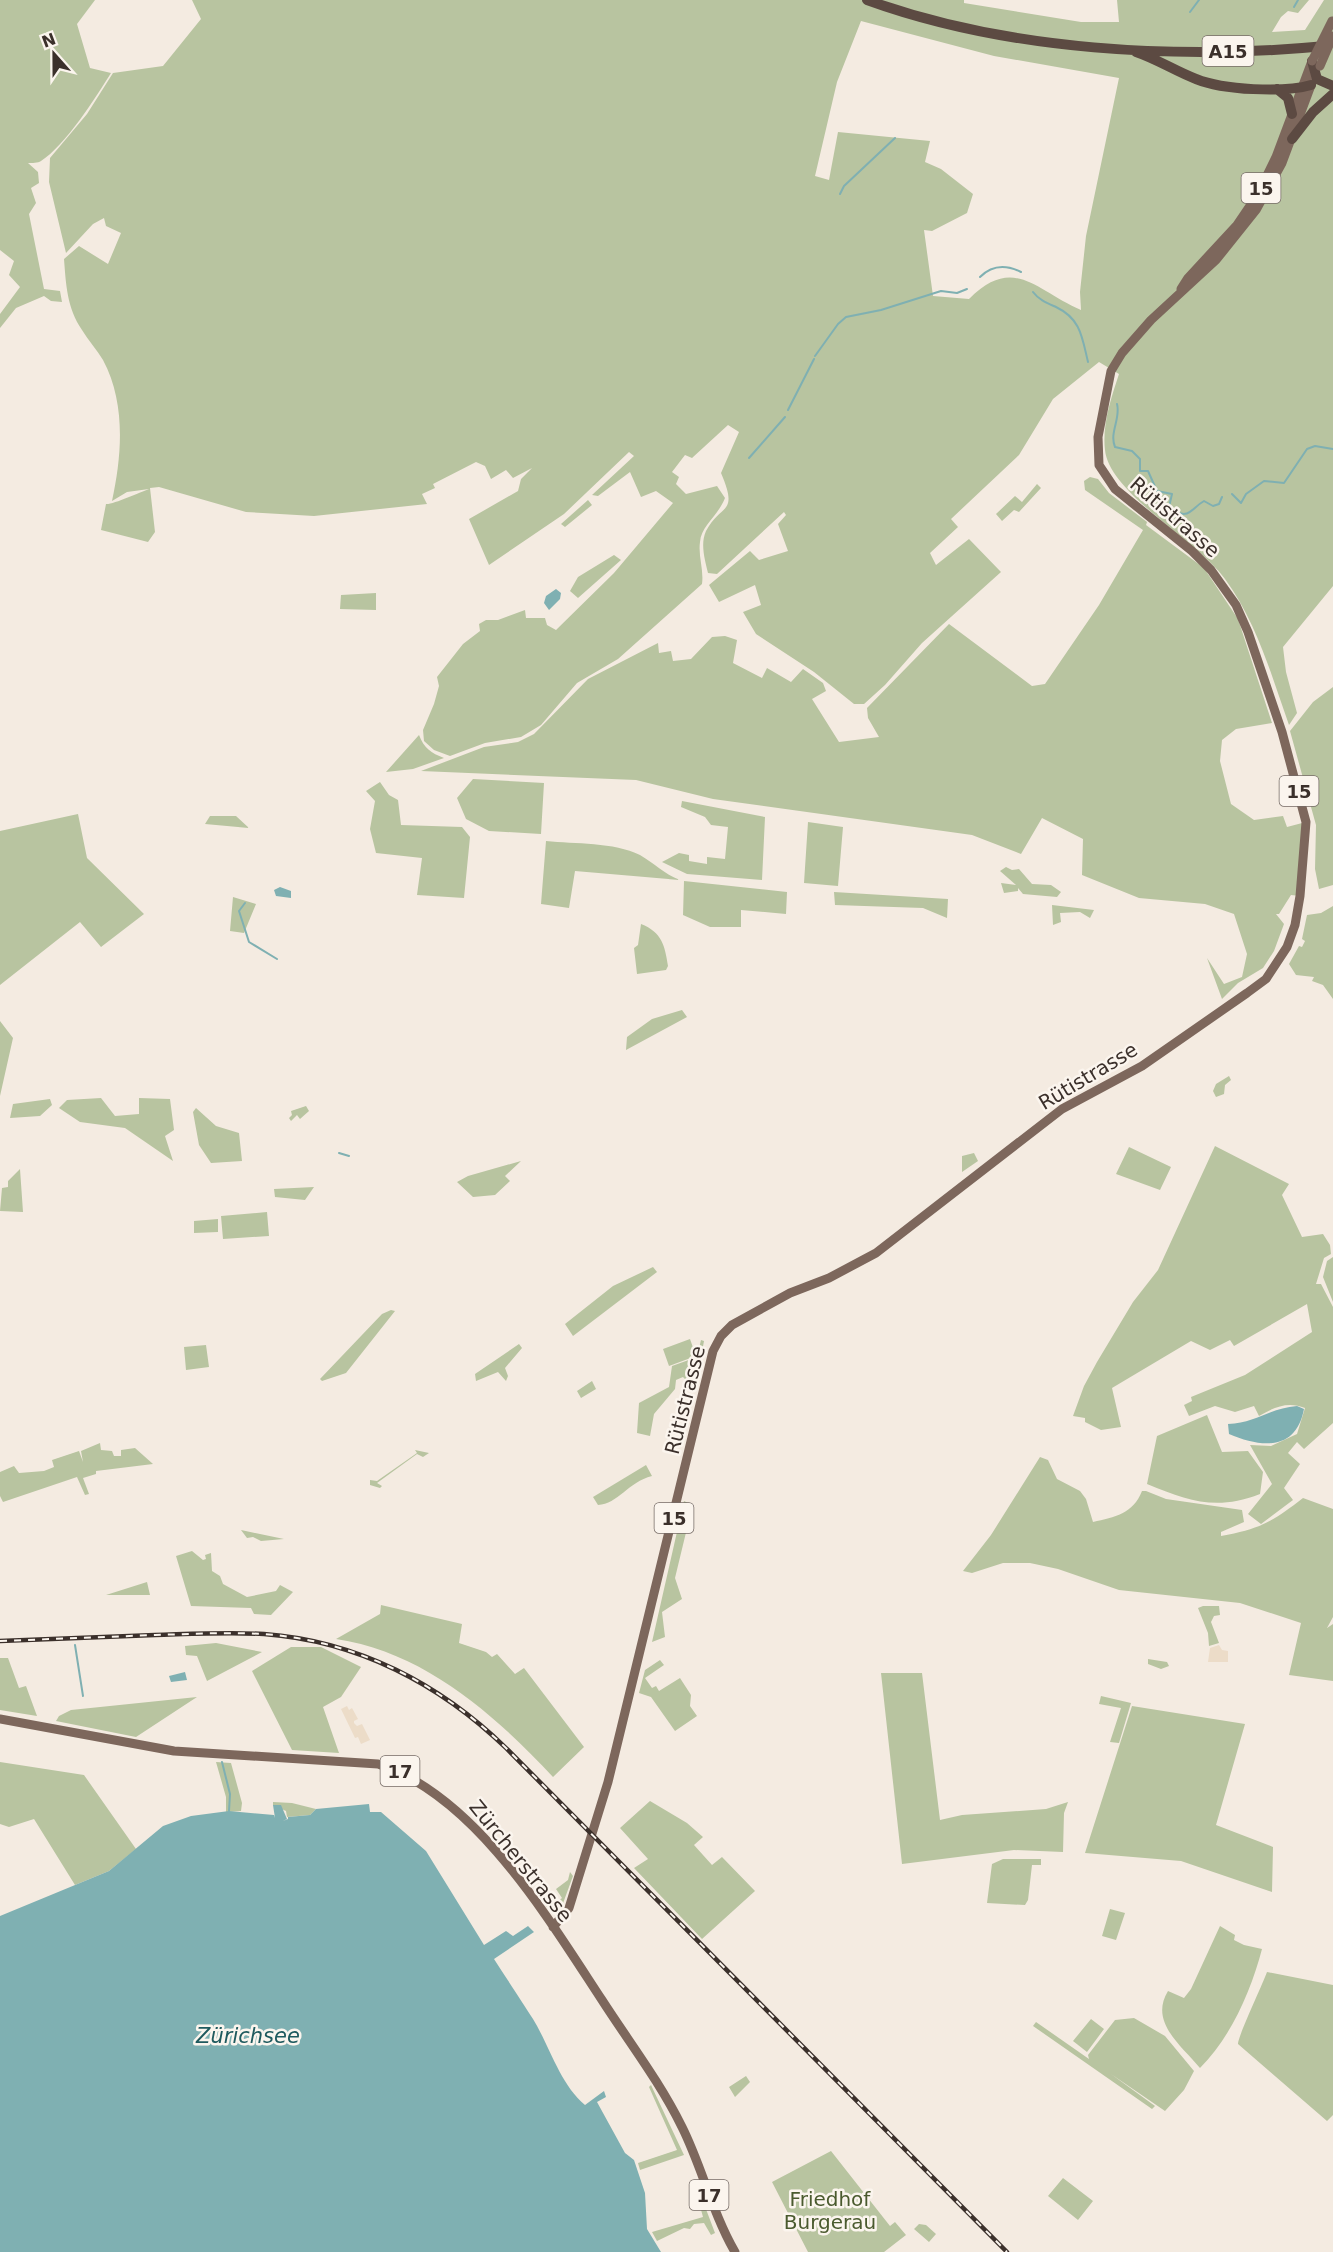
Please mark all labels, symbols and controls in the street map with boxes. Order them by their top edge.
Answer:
north arrow [24,24,84,84]
text: N [39,29,58,52]
road number: A15 [1202,36,1254,66]
road number: 15 [1242,173,1280,203]
street label: Rütistrasse [1125,472,1225,562]
road number: 15 [1280,776,1318,806]
street label: Rütistrasse [1034,1037,1142,1115]
street label: Rütistrasse [660,1343,710,1457]
road number: 15 [654,1503,694,1533]
road number: 17 [380,1756,420,1786]
street label: Zürcherstrasse [464,1795,578,1927]
water label: Zürichsee [195,2024,300,2048]
road number: 17 [690,2180,728,2210]
park label: Friedhof Burgerau [784,2187,876,2234]

